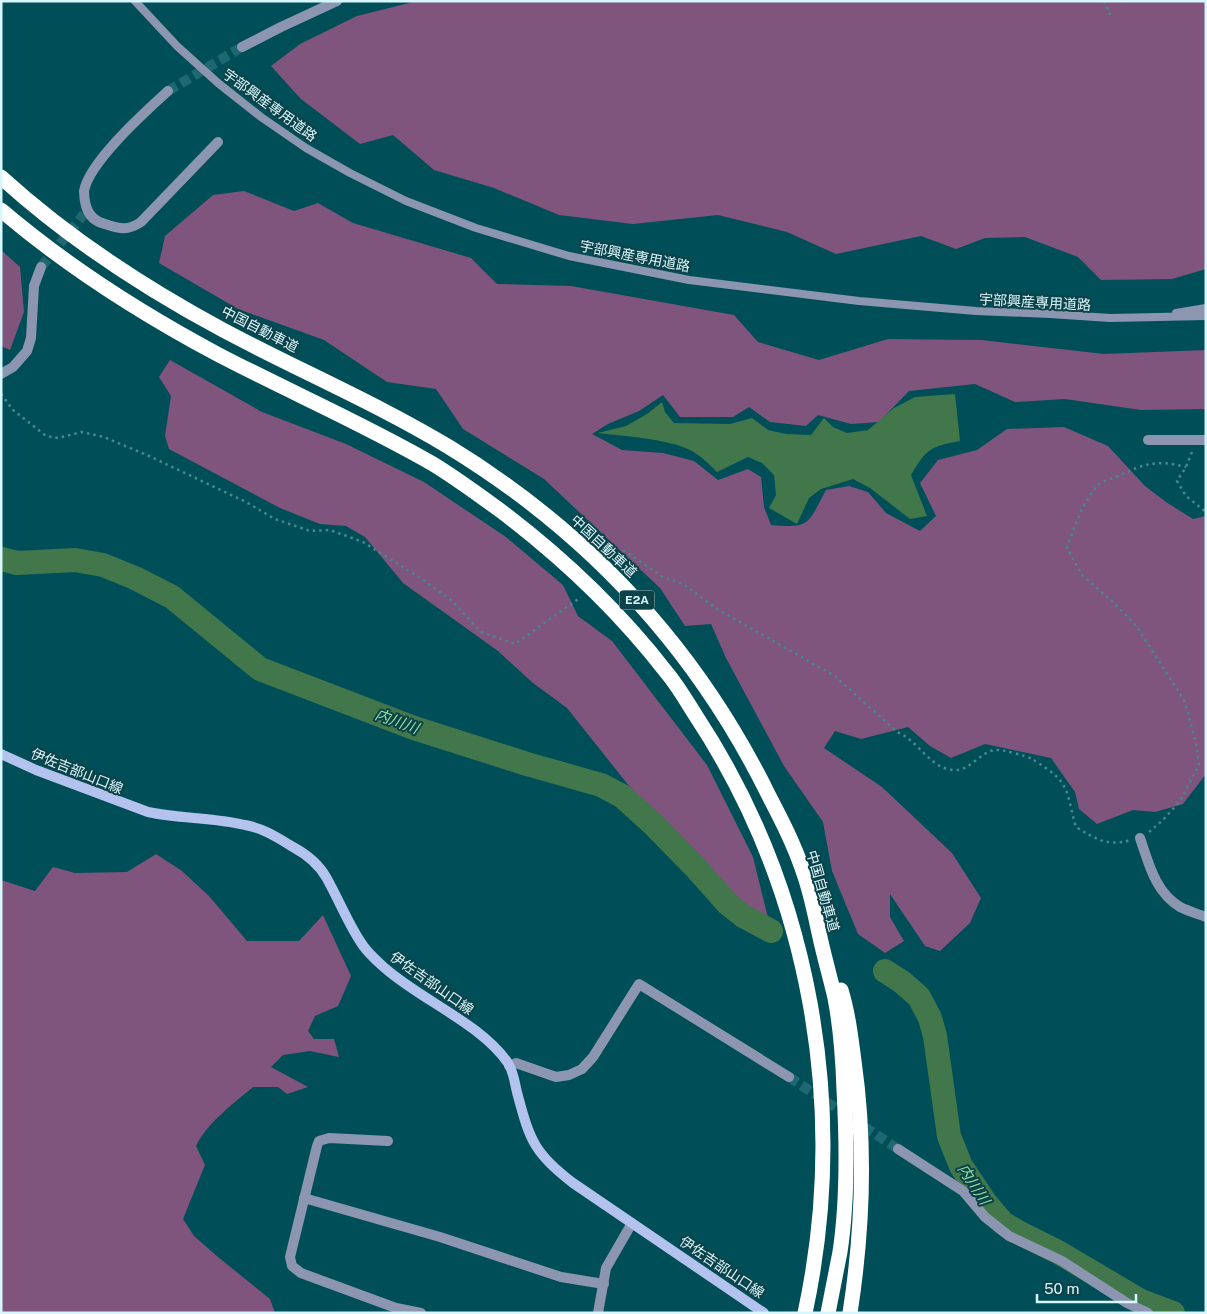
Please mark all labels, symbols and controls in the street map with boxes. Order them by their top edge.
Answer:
street label: 宇部興産専用道路 [220,66,320,144]
street label: 宇部興産専用道路 [579,237,691,275]
street label: 宇部興産専用道路 [979,291,1091,313]
street label: 中国自動車道 [219,303,301,355]
street label: 中国自動車道 [568,512,640,580]
road number: E2A [620,590,654,610]
water label: 内川川 [373,705,423,737]
street label: 伊佐吉部山口線 [29,745,125,797]
street label: 中国自動車道 [804,848,842,934]
street label: 伊佐吉部山口線 [387,948,477,1018]
water label: 内川川 [955,1160,994,1209]
street label: 伊佐吉部山口線 [677,1233,767,1301]
scale bar [1037,1272,1136,1304]
text: 50 m [1044,1280,1079,1297]

